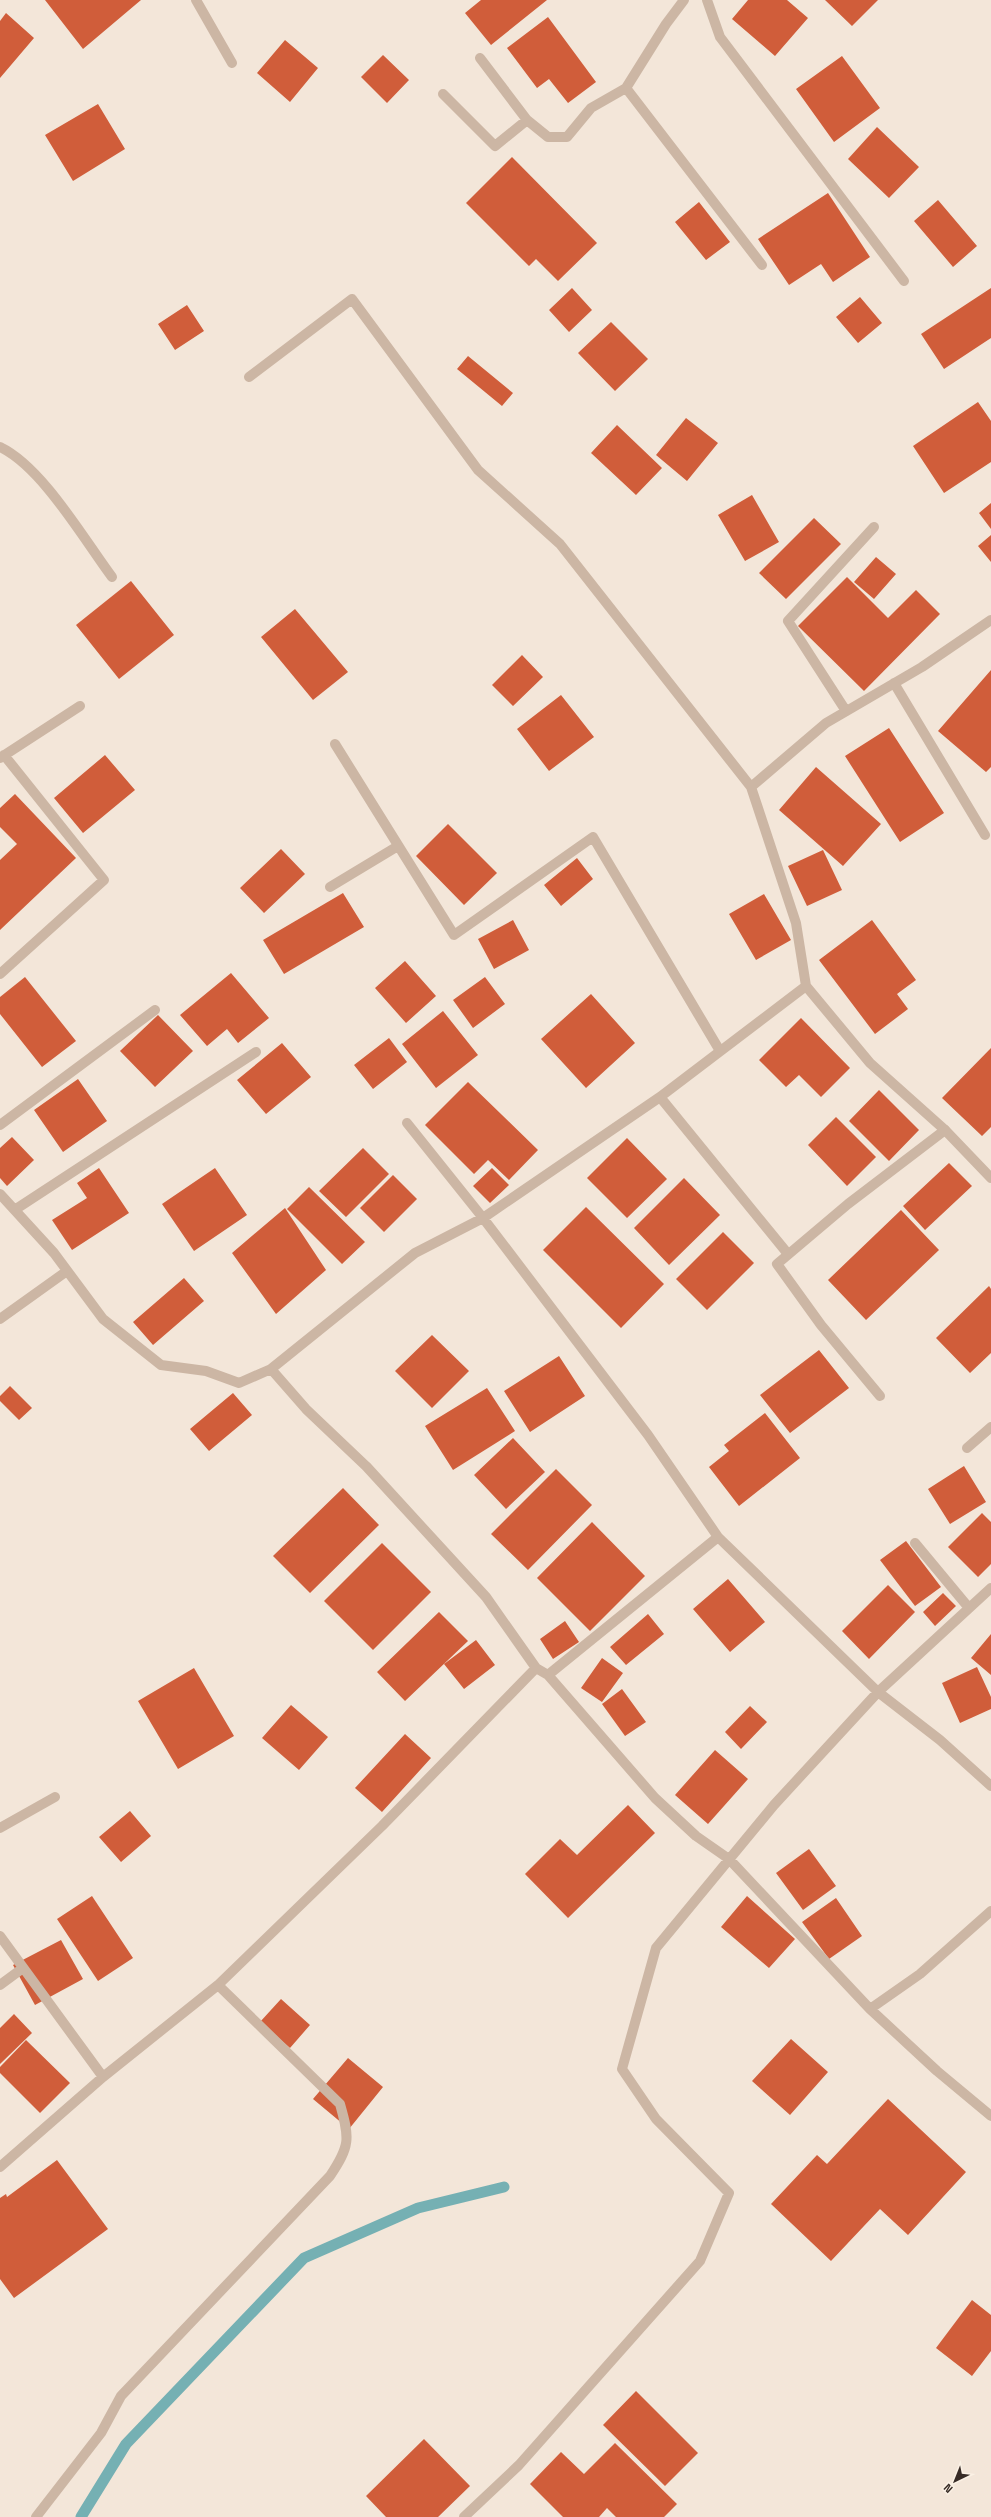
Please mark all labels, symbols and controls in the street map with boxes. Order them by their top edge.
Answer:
north arrow [935,2461,975,2501]
text: N [941,2481,956,2496]

